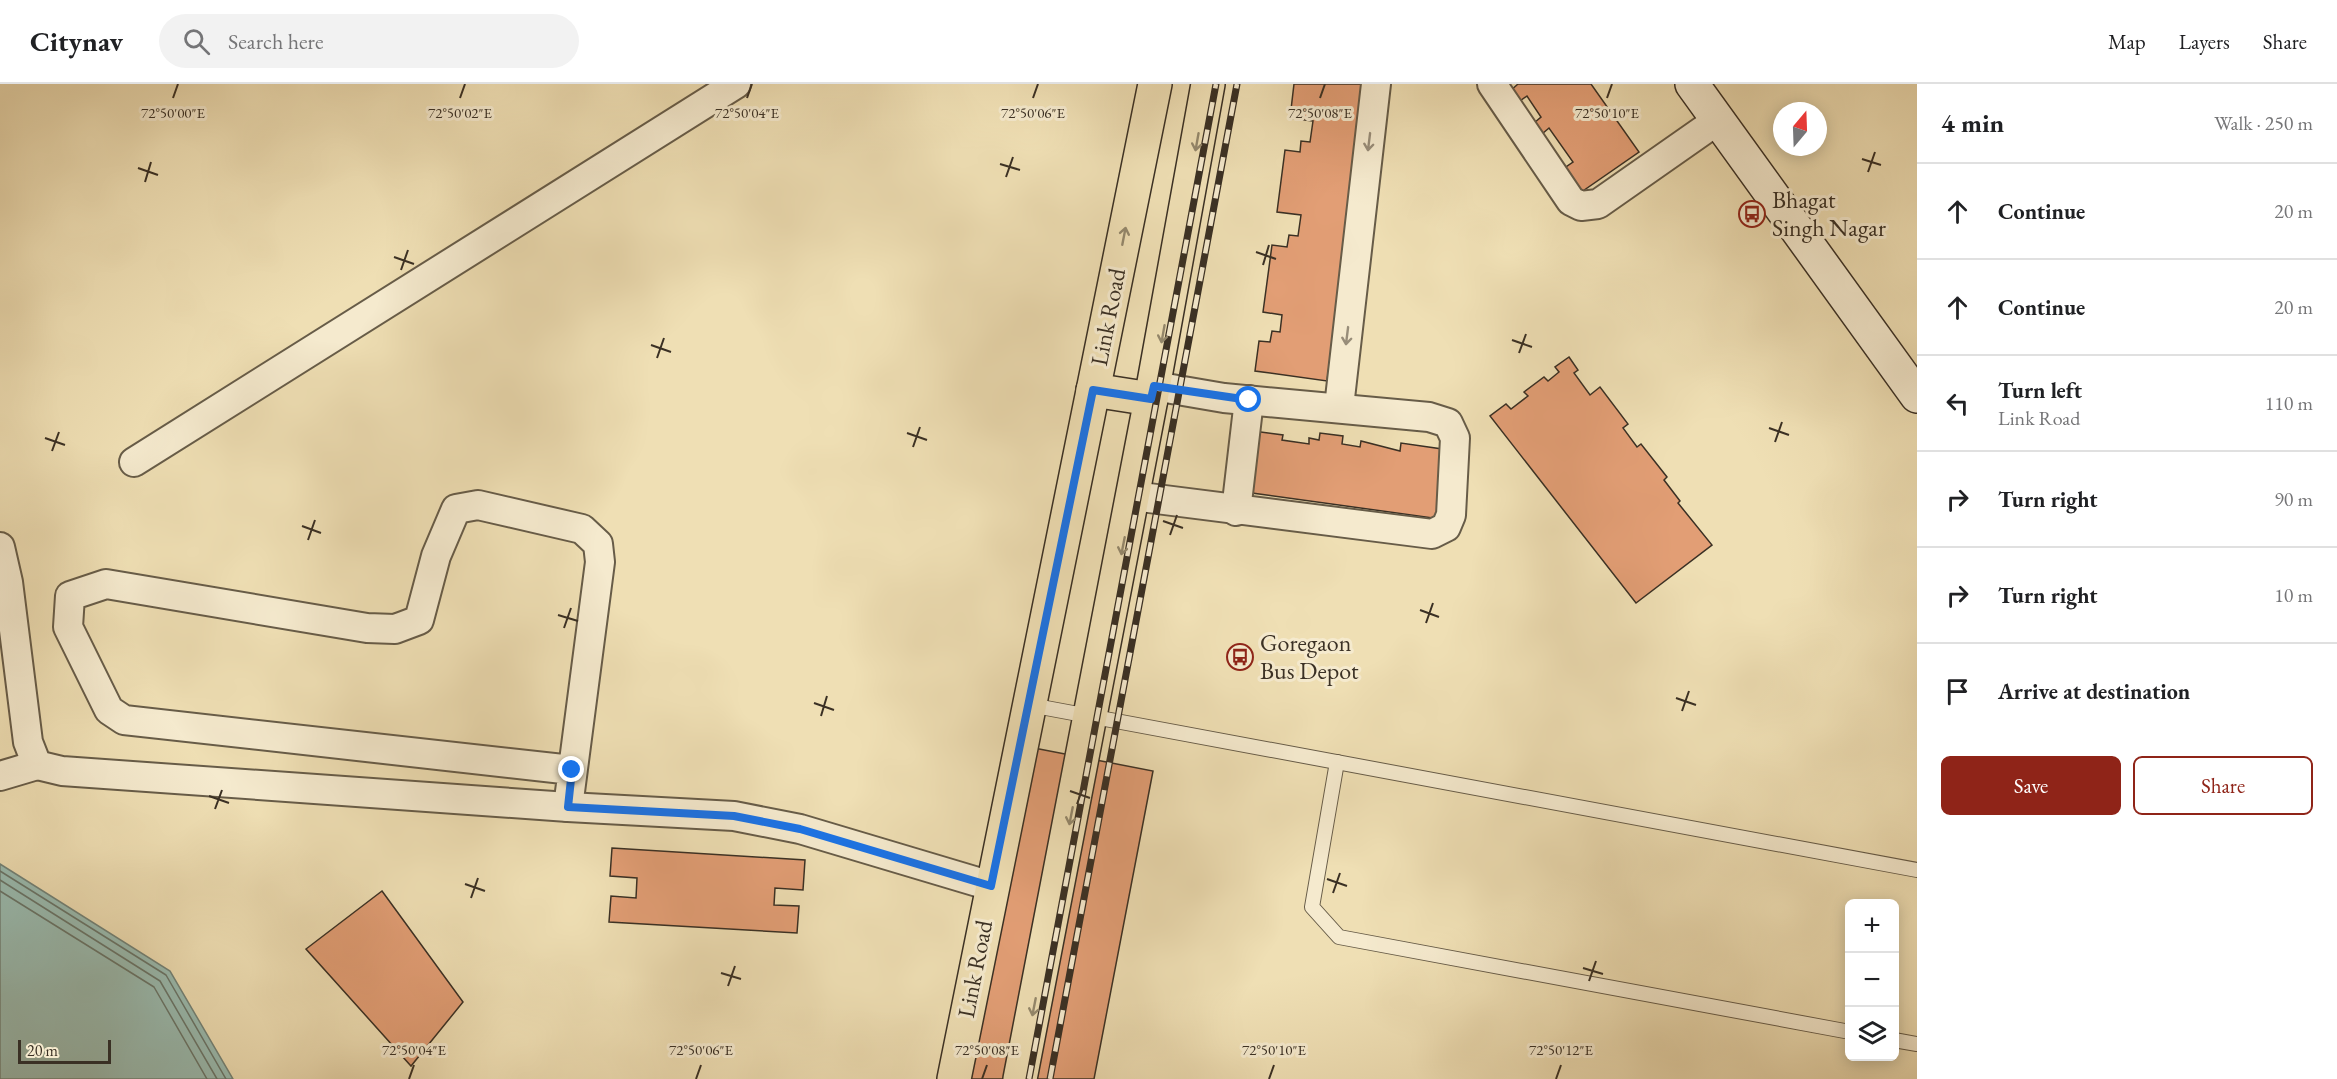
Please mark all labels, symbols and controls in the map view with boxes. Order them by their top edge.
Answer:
search box [159,14,579,68]
text: Citynav [30,23,123,59]
icon: search [180,25,213,58]
text: Search here [228,27,324,56]
text: Map [2108,28,2146,55]
text: Layers [2179,28,2230,55]
text: Share [2263,28,2307,55]
north arrow [1773,102,1827,156]
text: 72°50'00"E [141,103,206,122]
text: 72°50'02"E [428,103,493,122]
text: 72°50'04"E [715,103,780,122]
text: 72°50'06"E [1001,103,1066,122]
text: 72°50'08"E [1288,103,1353,122]
text: 72°50'10"E [1575,103,1640,122]
text: 4 min [1941,106,2004,140]
text: Walk · 250 m [2214,110,2313,136]
one-way arrow [1192,131,1203,151]
one-way arrow [1363,132,1374,152]
place label: Bhagat Singh Nagar [1772,184,1886,243]
icon: ahead [1941,195,1974,228]
text: Continue [1998,197,2085,226]
text: 20 m [2274,198,2313,224]
bus stop icon: Bhagat Singh Nagar [1737,199,1767,229]
one-way arrow [1119,227,1130,247]
street label: Link Road [1083,265,1132,368]
icon: ahead [1941,291,1974,324]
text: Continue [1998,293,2085,322]
text: 20 m [2274,294,2313,320]
one-way arrow [1157,323,1168,343]
one-way arrow [1341,325,1352,345]
text: Turn left [1998,376,2082,405]
route start [1235,386,1261,412]
icon: left [1941,387,1974,420]
text: 110 m [2265,390,2313,416]
text: Link Road [1998,405,2080,431]
icon: right [1941,483,1974,516]
text: Turn right [1998,485,2097,514]
text: 90 m [2274,486,2313,512]
one-way arrow [1117,535,1128,555]
icon: right [1941,579,1974,612]
text: Turn right [1998,581,2097,610]
text: 10 m [2274,582,2313,608]
place label: Goregaon Bus Depot [1260,627,1359,686]
bus stop icon: Goregaon Bus Depot [1225,642,1255,672]
icon: arrive [1941,675,1974,708]
text: Arrive at destination [1998,677,2190,706]
route end [558,756,584,782]
button: Save [1941,756,2121,815]
button: Share [2133,756,2313,815]
one-way arrow [1065,805,1076,825]
map controls [1845,899,1899,1061]
button: + [1845,899,1899,953]
street label: Link Road [950,917,999,1020]
button: − [1845,953,1899,1007]
one-way arrow [1028,997,1039,1016]
button: layers [1845,1007,1899,1061]
scale bar [18,1037,111,1064]
text: 20 m [27,1040,58,1061]
text: 72°50'04"E [382,1040,447,1059]
text: 72°50'06"E [669,1040,734,1059]
text: 72°50'08"E [955,1040,1020,1059]
text: 72°50'10"E [1242,1040,1307,1059]
text: 72°50'12"E [1529,1040,1594,1059]

